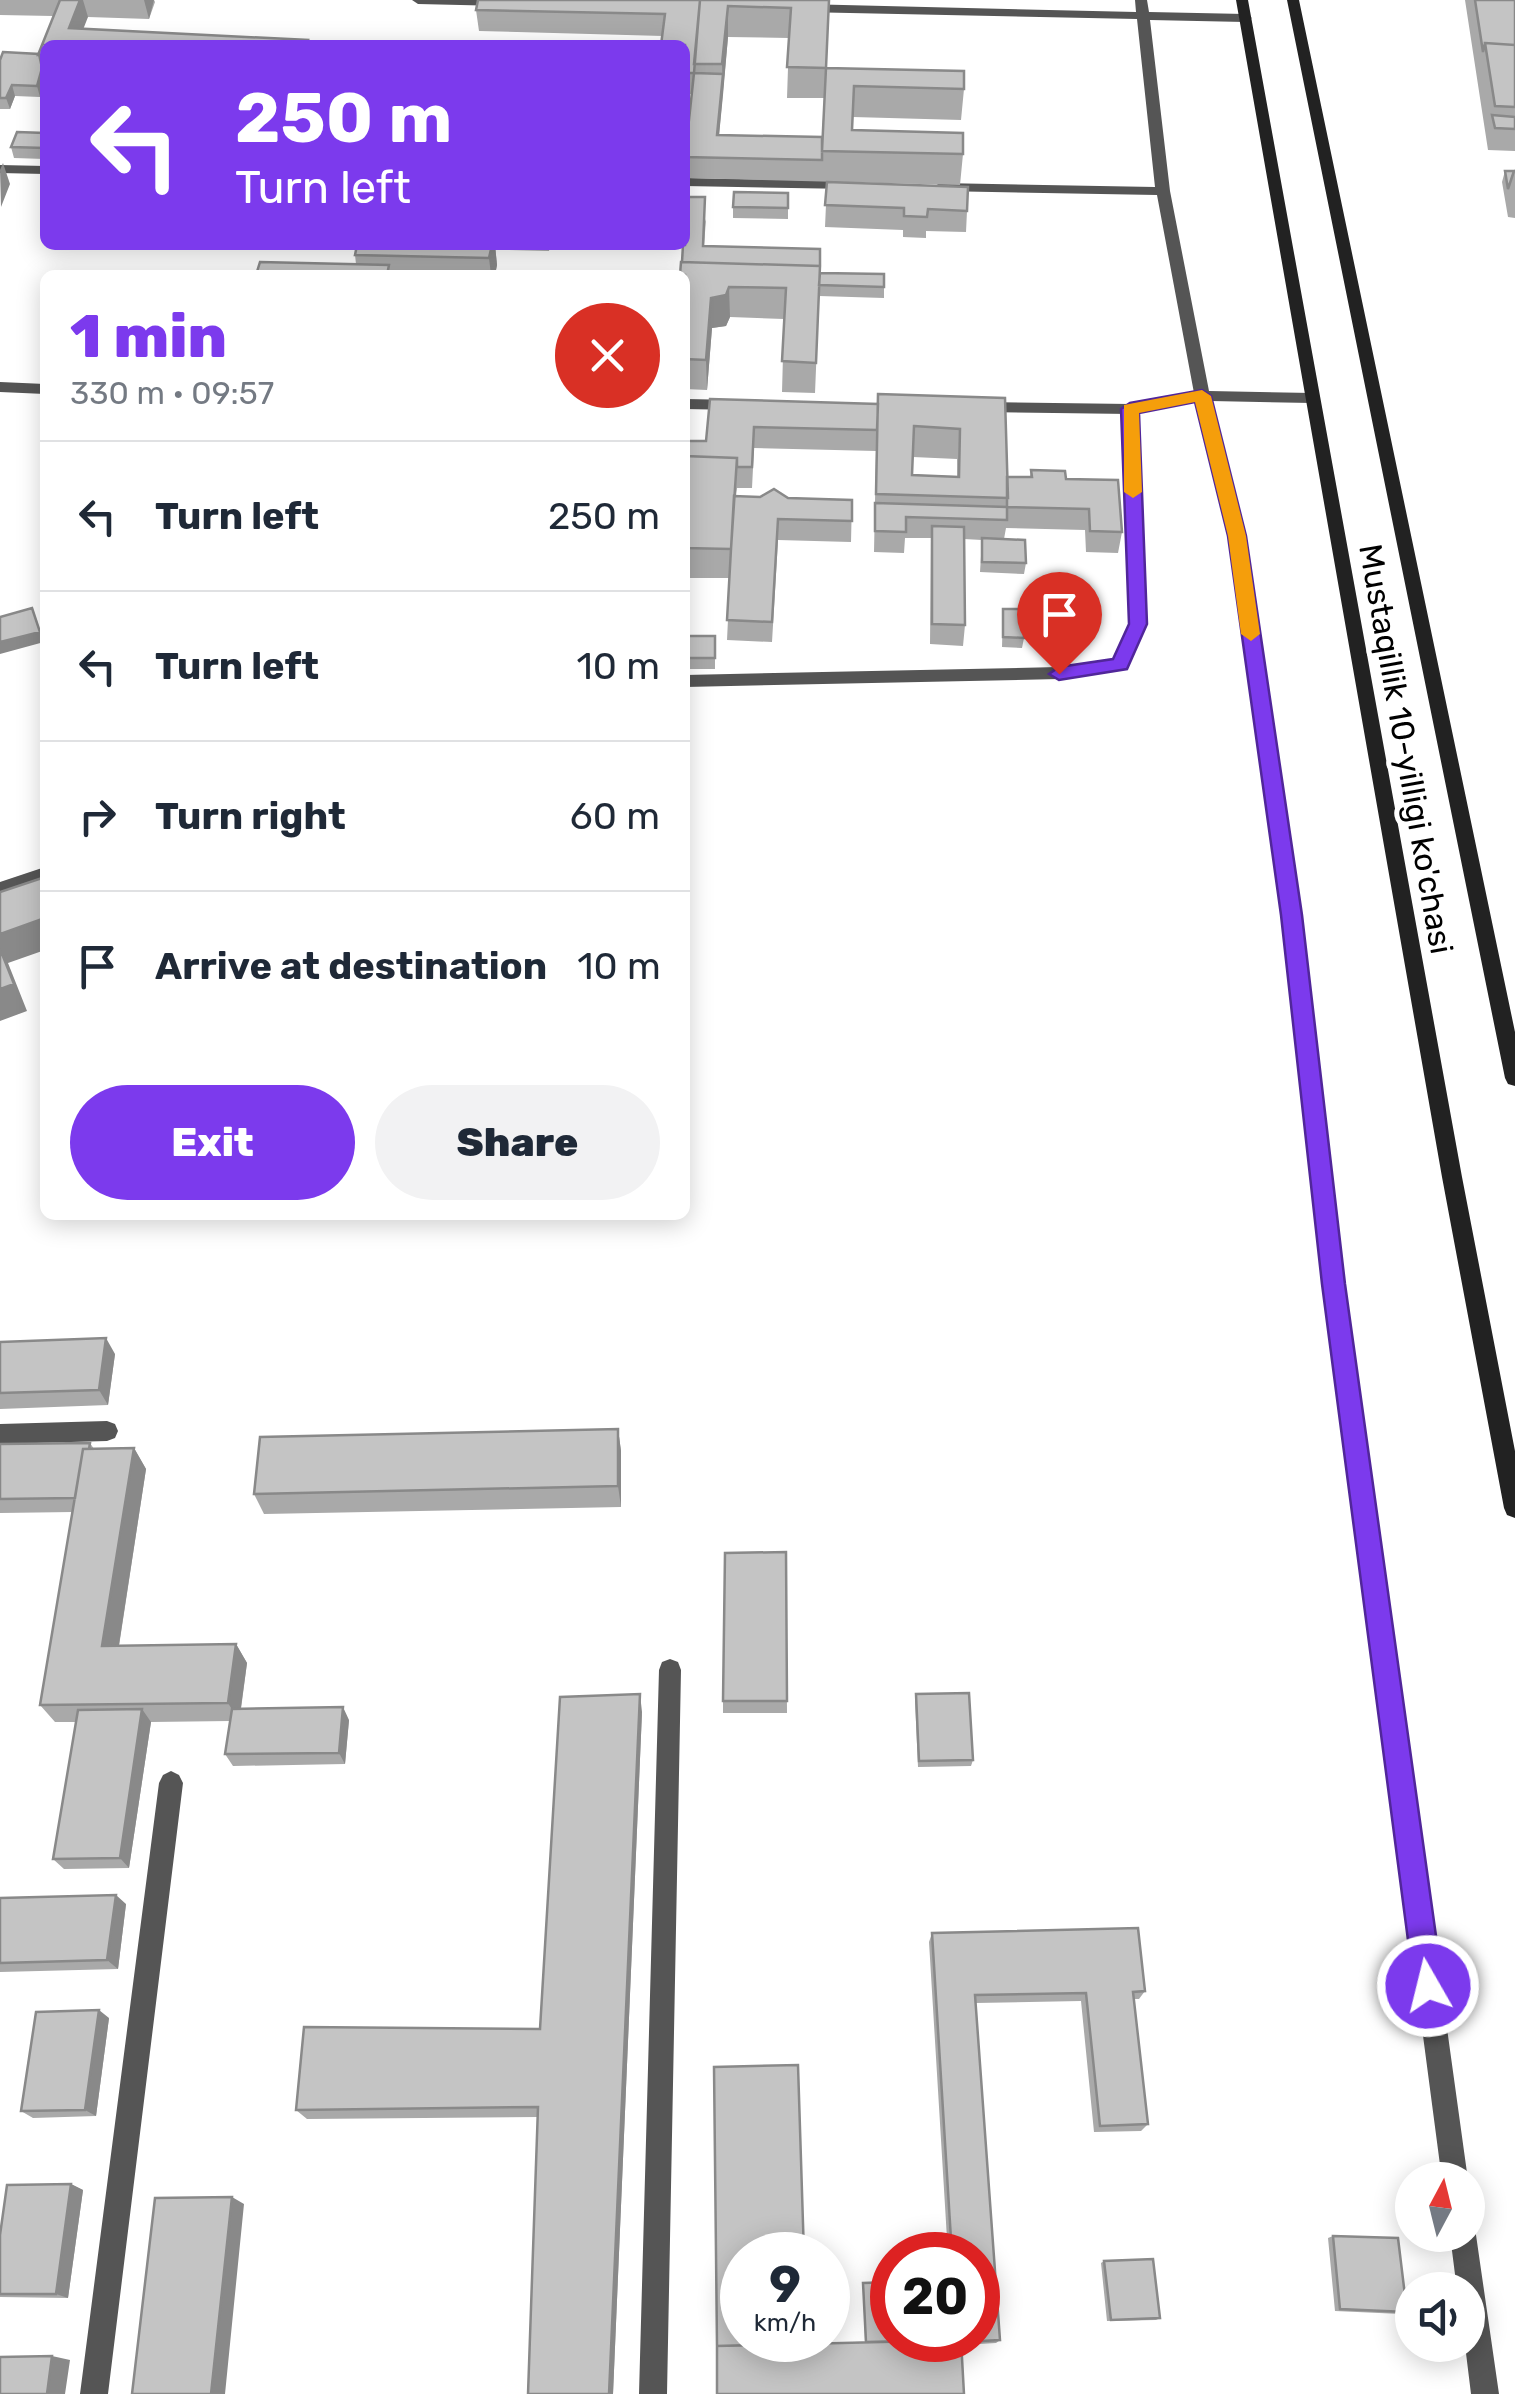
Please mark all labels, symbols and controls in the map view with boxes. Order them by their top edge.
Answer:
text: 250 m [235,77,452,160]
icon: left [70,80,200,210]
text: Turn left [235,161,411,214]
text: 1 min [70,301,227,372]
button: close [555,303,660,408]
text: 330 m · 09:57 [70,374,274,412]
icon: left [70,489,125,544]
text: Turn left [155,493,319,539]
text: 250 m [548,493,660,539]
street label: Mustaqillik 10-yilligi ko'chasi [1351,541,1461,957]
pin [1017,572,1102,675]
icon: arrive [1032,587,1087,642]
icon: left [70,639,125,694]
text: Turn left [155,643,319,689]
text: 10 m [577,643,660,689]
icon: right [70,789,125,844]
text: Turn right [155,793,346,839]
text: 60 m [570,793,660,839]
icon: arrive [70,939,125,994]
text: Arrive at destination [155,943,547,989]
text: 10 m [577,943,661,989]
button: Exit [70,1085,355,1200]
button: Share [375,1085,660,1200]
position arrow [1376,1934,1480,2038]
north arrow [1395,2162,1485,2252]
map controls [1395,2162,1485,2362]
speed limit sign: 20 [870,2232,1000,2362]
text: 9 [769,2255,801,2315]
button: sound [1395,2272,1485,2362]
text: km/h [754,2308,816,2337]

